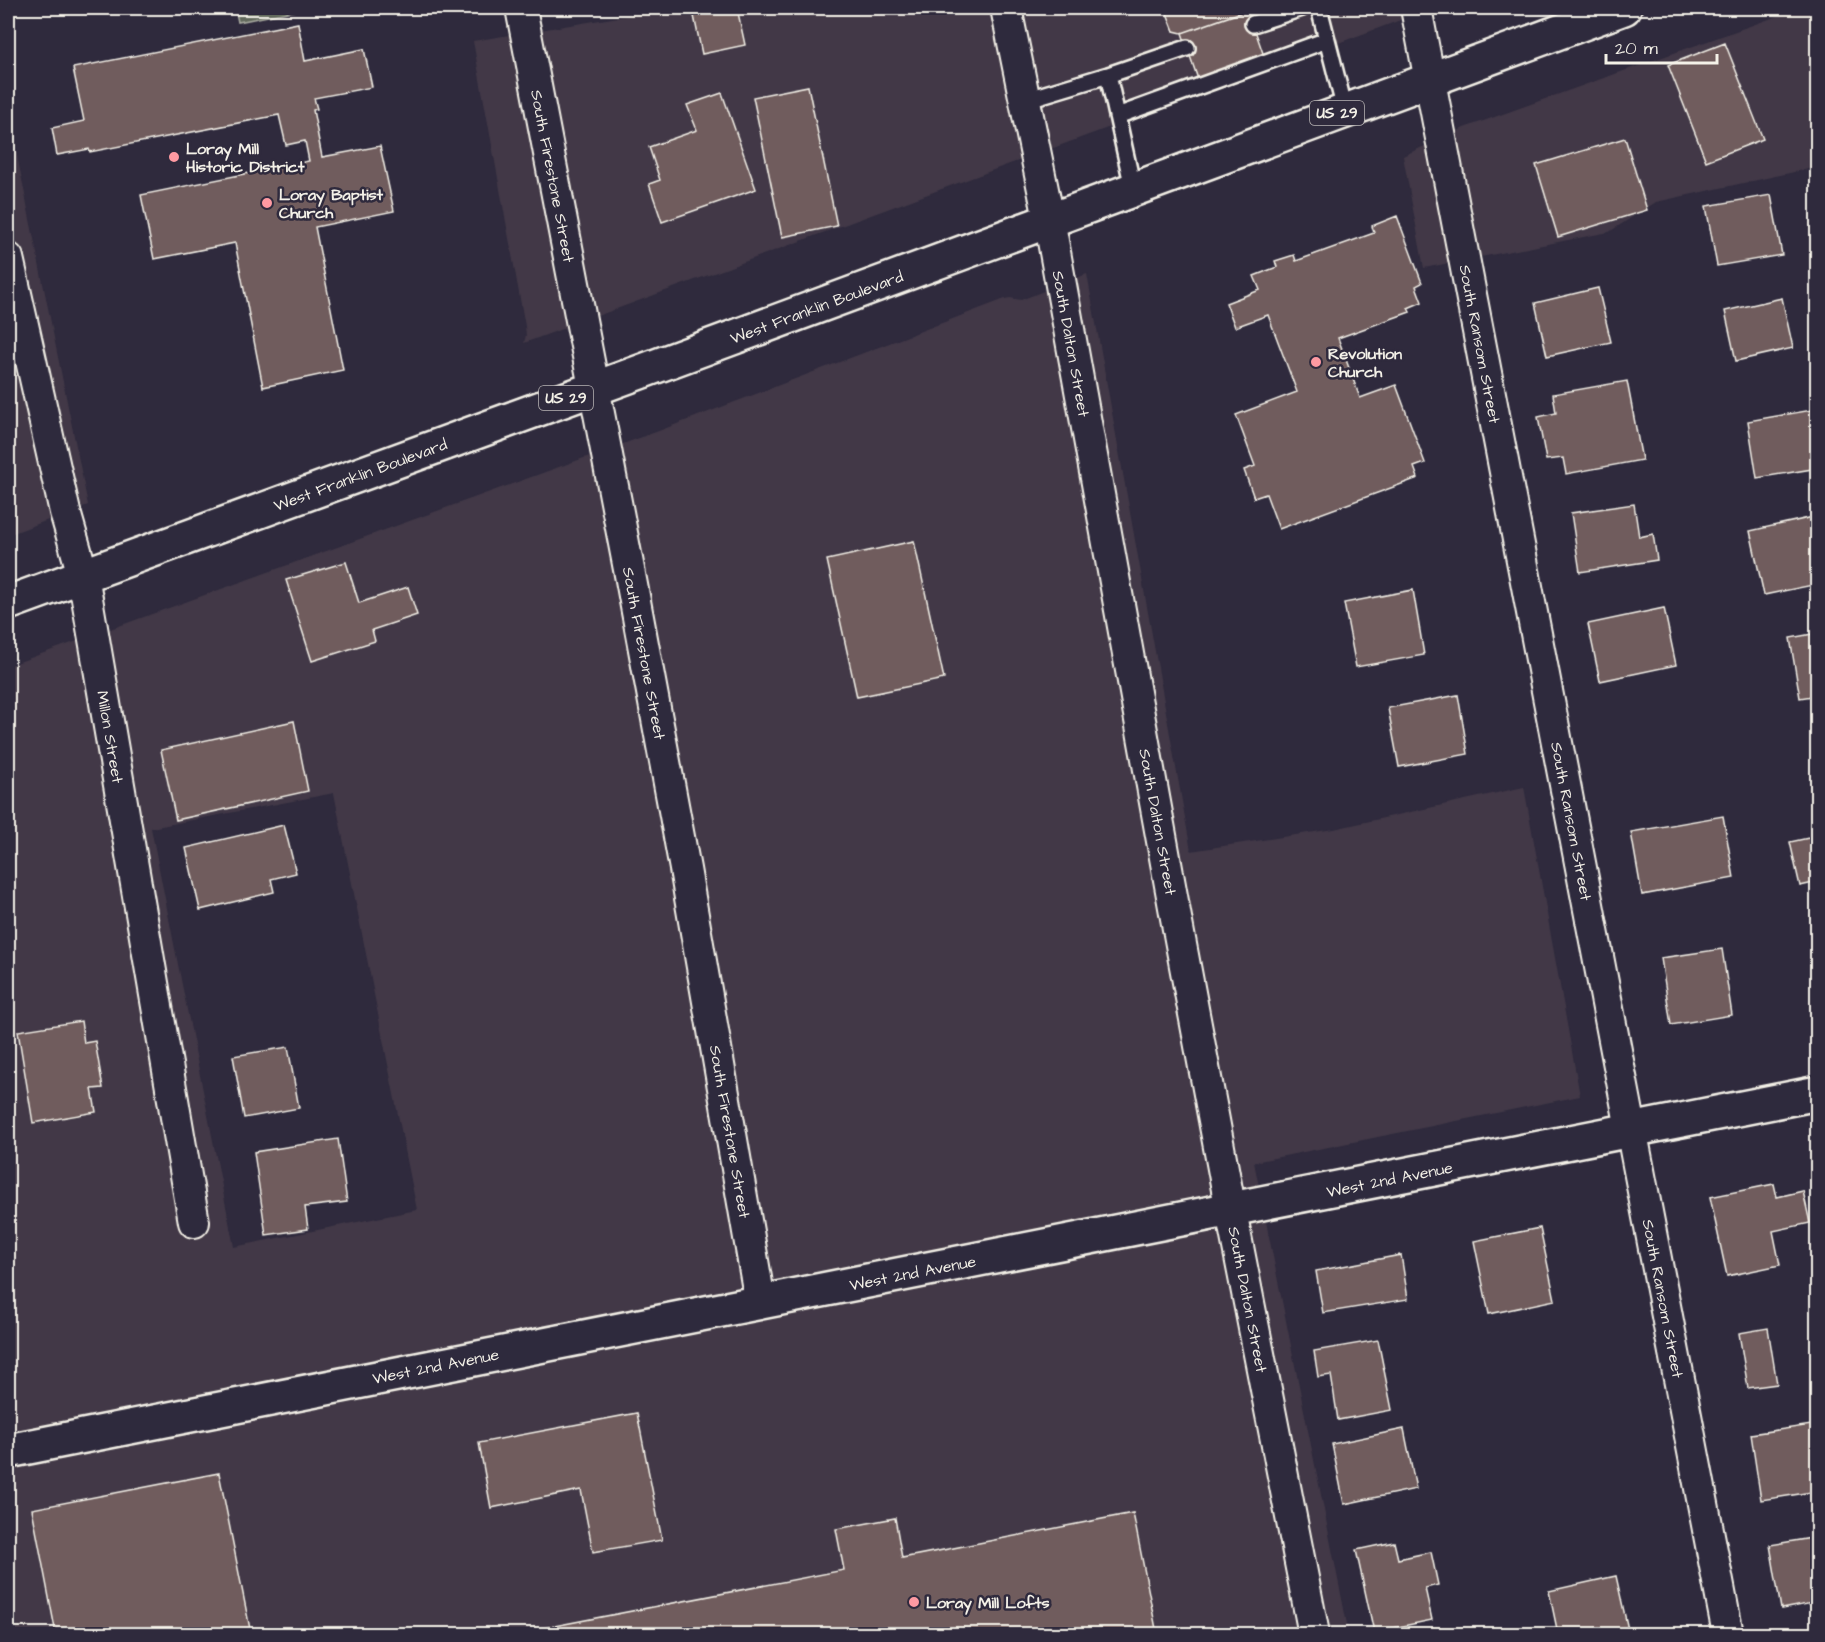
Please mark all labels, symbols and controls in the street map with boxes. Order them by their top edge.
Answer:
scale bar [1606,27,1717,65]
text: 20 m [1615,36,1658,61]
street label: South Firestone Street [525,88,580,265]
road number: US 29 [1310,101,1364,125]
place label: Loray Mill Historic District [186,138,305,178]
marker: Loray Mill Historic District [167,150,181,164]
place label: Loray Baptist Church [279,184,384,224]
marker: Loray Baptist Church [260,196,274,210]
street label: South Ransom Street [1453,263,1506,426]
street label: West Franklin Boulevard [727,266,906,350]
street label: South Dalton Street [1047,269,1095,419]
place label: Revolution Church [1328,343,1402,383]
marker: Revolution Church [1309,355,1323,369]
road number: US 29 [539,386,593,410]
street label: West Franklin Boulevard [271,433,450,517]
street label: South Firestone Street [617,565,671,742]
street label: Millon Street [91,689,129,785]
street label: South Ransom Street [1545,740,1597,903]
street label: South Dalton Street [1133,747,1182,898]
street label: South Firestone Street [704,1044,756,1220]
street label: West 2nd Avenue [1325,1157,1455,1203]
street label: South Ransom Street [1637,1218,1689,1380]
street label: South Dalton Street [1222,1225,1273,1375]
street label: West 2nd Avenue [848,1250,978,1296]
street label: West 2nd Avenue [371,1343,501,1390]
place label: Loray Mill Lofts [926,1592,1049,1615]
marker: Loray Mill Lofts [907,1595,921,1609]

